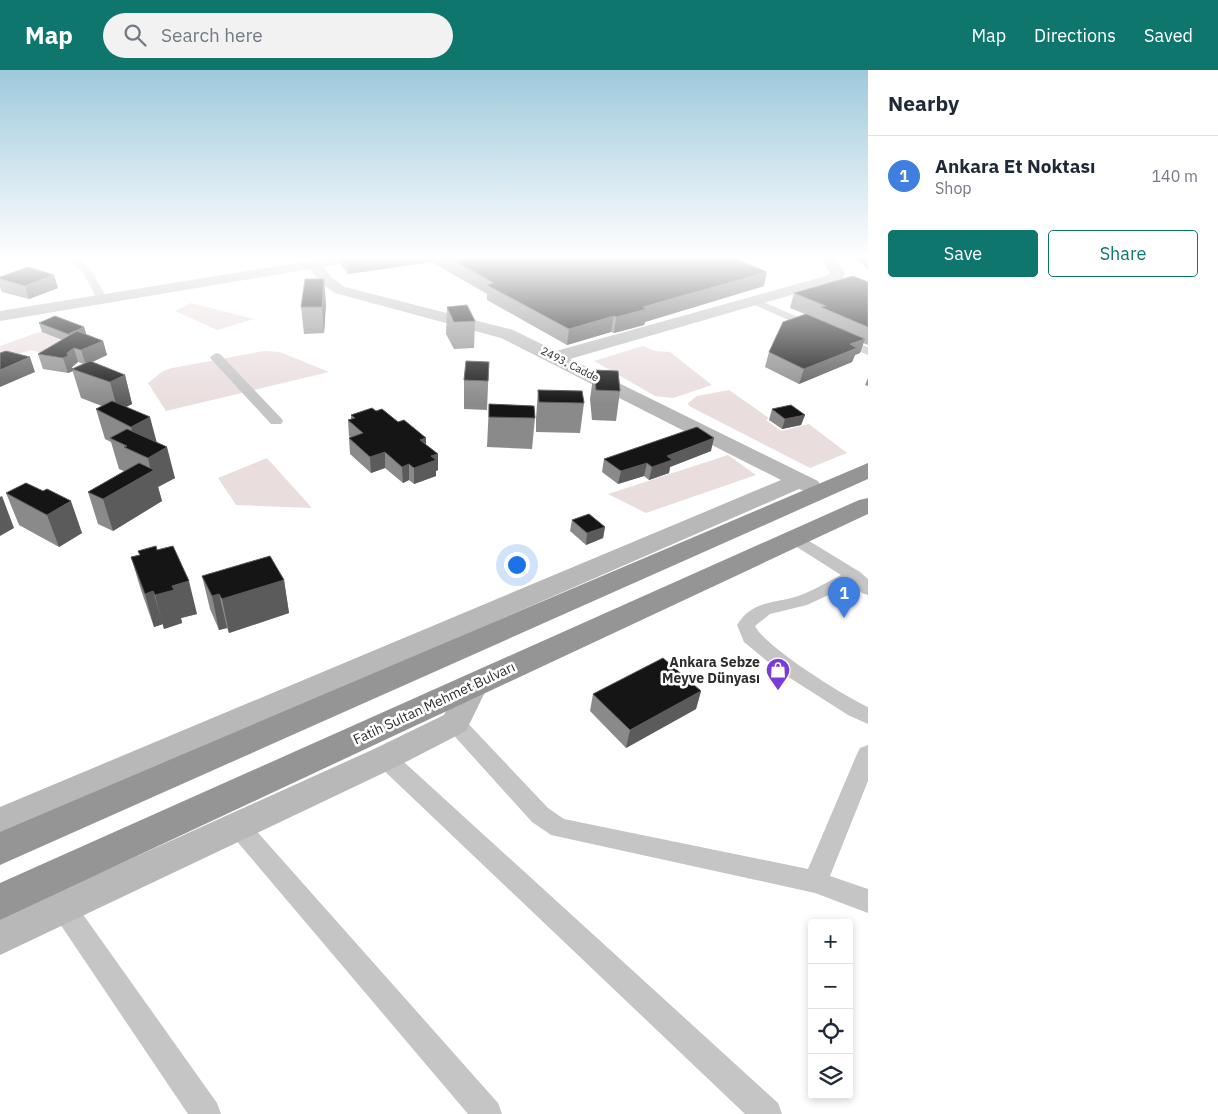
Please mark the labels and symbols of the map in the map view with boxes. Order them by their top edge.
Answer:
street label: 2493. Cadde [539,343,601,385]
your location [504,552,530,578]
pin: 1 [828,577,860,618]
place label: Ankara Sebze Meyve Dünyası [662,653,760,687]
shop icon: Ankara Sebze Meyve Dünyası [765,657,791,691]
street label: Fatih Sultan Mehmet Bulvarı [350,658,518,748]

